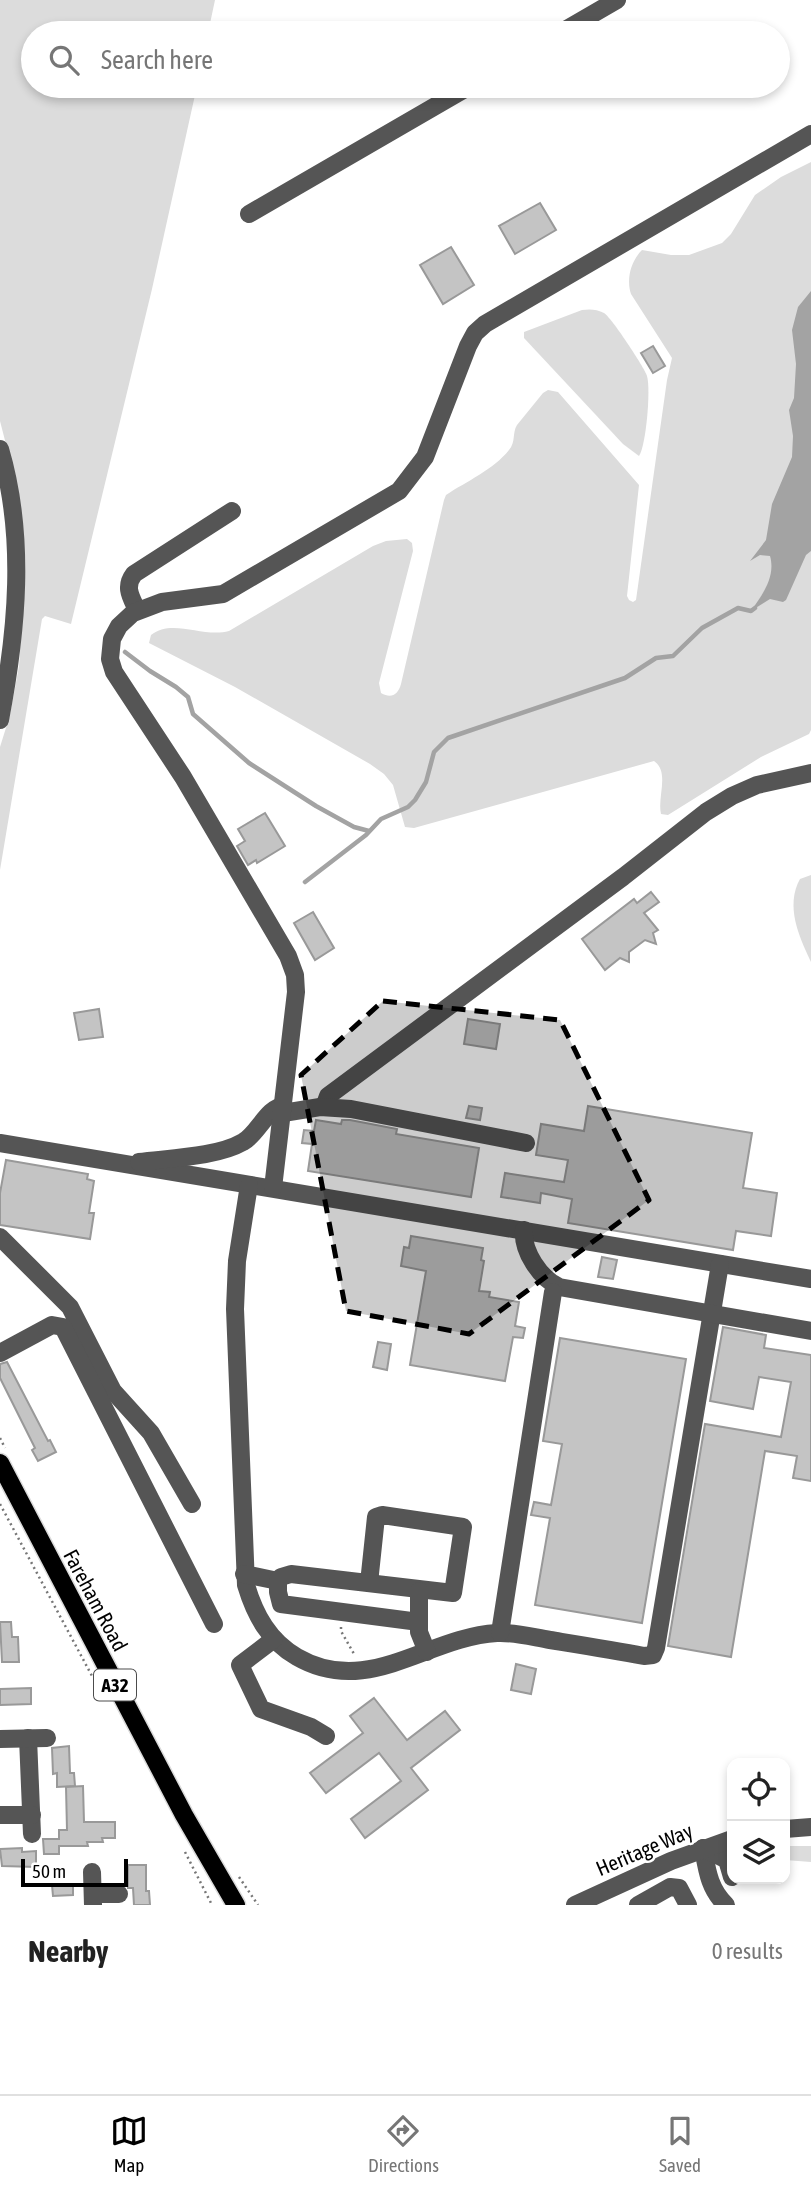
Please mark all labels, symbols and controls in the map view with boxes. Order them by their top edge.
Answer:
search box [21,21,790,98]
icon: search [45,41,83,79]
text: Search here [101,45,213,75]
street label: Fareham Road [59,1545,133,1655]
road number: A32 [94,1670,136,1700]
map controls [727,1758,790,1884]
button: locate [727,1758,790,1821]
street label: Heritage Way [592,1818,696,1880]
button: layers [727,1821,790,1884]
scale bar [21,1856,128,1888]
text: 50 m [32,1860,66,1882]
text: Nearby [28,1934,108,1968]
text: 0 results [712,1938,783,1964]
tab: Map [110,2112,148,2176]
tab: Directions [368,2112,439,2176]
tab: Saved [659,2112,701,2176]

